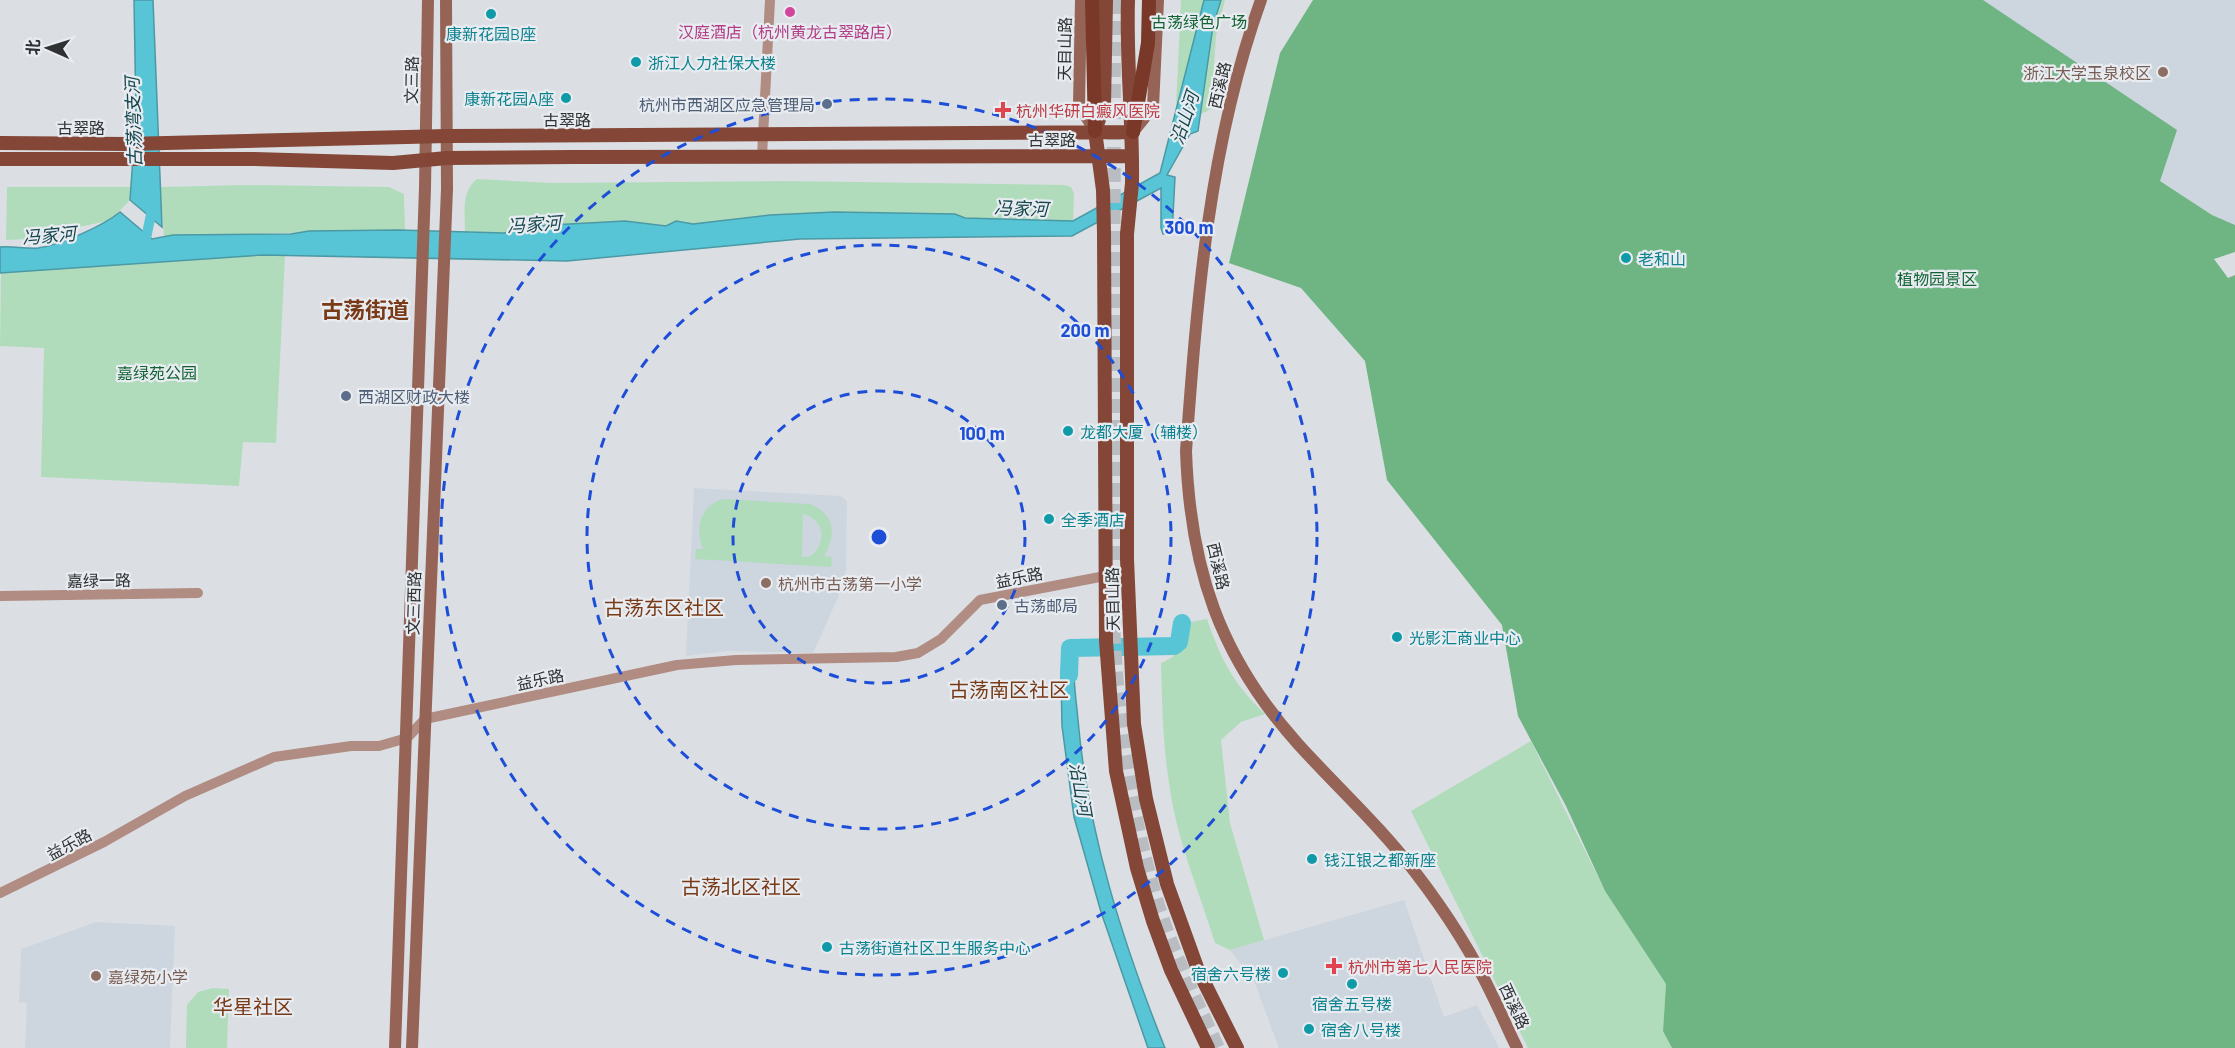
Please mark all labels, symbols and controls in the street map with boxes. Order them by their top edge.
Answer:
marker: 汉庭酒店（杭州黄龙古翠路店） [783,5,797,19]
marker: 康新花园B座 [484,7,498,21]
park label: 古荡绿色广场 [1151,12,1247,31]
street label: 天目山路 [1054,17,1074,81]
north arrow [18,18,78,78]
place label: 汉庭酒店（杭州黄龙古翠路店） [678,22,902,41]
place label: 康新花园B座 [446,24,536,43]
text: 北 [23,39,42,56]
place label: 浙江人力社保大楼 [648,53,776,72]
marker: 浙江人力社保大楼 [629,55,643,69]
street label: 文三路 [401,56,421,104]
street label: 西溪路 [1204,59,1234,111]
place label: 浙江大学玉泉校区 [2023,63,2151,82]
marker: 浙江大学玉泉校区 [2156,65,2170,79]
water label: 古荡湾支河 [120,74,146,167]
water label: 沿山河 [1165,86,1204,147]
place label: 康新花园A座 [464,89,554,108]
marker: 康新花园A座 [559,91,573,105]
place label: 杭州市西湖区应急管理局 [639,95,815,114]
marker: 杭州市西湖区应急管理局 [820,97,834,111]
marker: 杭州华研白癜风医院 [994,101,1012,119]
place label: 杭州华研白癜风医院 [1016,101,1160,120]
street label: 古翠路 [543,110,591,129]
street label: 古翠路 [57,118,105,137]
street label: 古翠路 [1028,130,1076,149]
water label: 冯家河 [994,196,1051,220]
water label: 冯家河 [506,211,565,237]
text: 300 m [1165,216,1213,238]
water label: 冯家河 [21,221,80,248]
place label: 老和山 [1638,249,1686,268]
marker: 老和山 [1619,251,1633,265]
park label: 植物园景区 [1897,269,1977,288]
district label: 古荡街道 [321,296,409,322]
text: 200 m [1060,319,1110,341]
park label: 嘉绿苑公园 [117,363,197,382]
place label: 西湖区财政大楼 [358,387,470,406]
marker: 西湖区财政大楼 [339,389,353,403]
text: 100 m [959,422,1005,444]
place label: 龙都大厦（辅楼） [1080,422,1208,441]
marker: 龙都大厦（辅楼） [1061,424,1075,438]
place label: 全季酒店 [1061,510,1125,529]
marker: 全季酒店 [1042,512,1056,526]
centre of rings [869,527,889,547]
street label: 西溪路 [1204,540,1234,592]
street label: 益乐路 [994,563,1044,591]
street label: 天目山路 [1102,567,1122,631]
street label: 嘉绿一路 [67,570,131,590]
street label: 文三西路 [402,571,424,635]
place label: 杭州市古荡第一小学 [778,574,922,593]
marker: 杭州市古荡第一小学 [759,576,773,590]
district label: 古荡东区社区 [604,595,724,619]
place label: 古荡邮局 [1014,596,1078,615]
marker: 古荡邮局 [995,598,1009,612]
place label: 光影汇商业中心 [1409,628,1521,647]
marker: 光影汇商业中心 [1390,630,1404,644]
street label: 益乐路 [515,665,565,693]
district label: 古荡南区社区 [949,677,1069,701]
water label: 沿山河 [1065,761,1097,820]
street label: 益乐路 [43,824,95,864]
place label: 钱江银之都新座 [1324,850,1436,869]
marker: 钱江银之都新座 [1305,852,1319,866]
district label: 古荡北区社区 [681,874,801,898]
place label: 古荡街道社区卫生服务中心 [839,938,1031,957]
marker: 古荡街道社区卫生服务中心 [820,940,834,954]
marker: 杭州市第七人民医院 [1325,957,1343,975]
place label: 杭州市第七人民医院 [1348,957,1492,976]
place label: 宿舍六号楼 [1191,964,1271,983]
marker: 宿舍六号楼 [1276,966,1290,980]
place label: 嘉绿苑小学 [108,967,188,986]
marker: 嘉绿苑小学 [89,969,103,983]
marker: 宿舍五号楼 [1345,977,1359,991]
street label: 西溪路 [1496,980,1534,1032]
district label: 华星社区 [213,994,293,1018]
place label: 宿舍五号楼 [1312,994,1392,1013]
place label: 宿舍八号楼 [1321,1020,1401,1039]
marker: 宿舍八号楼 [1302,1022,1316,1036]

